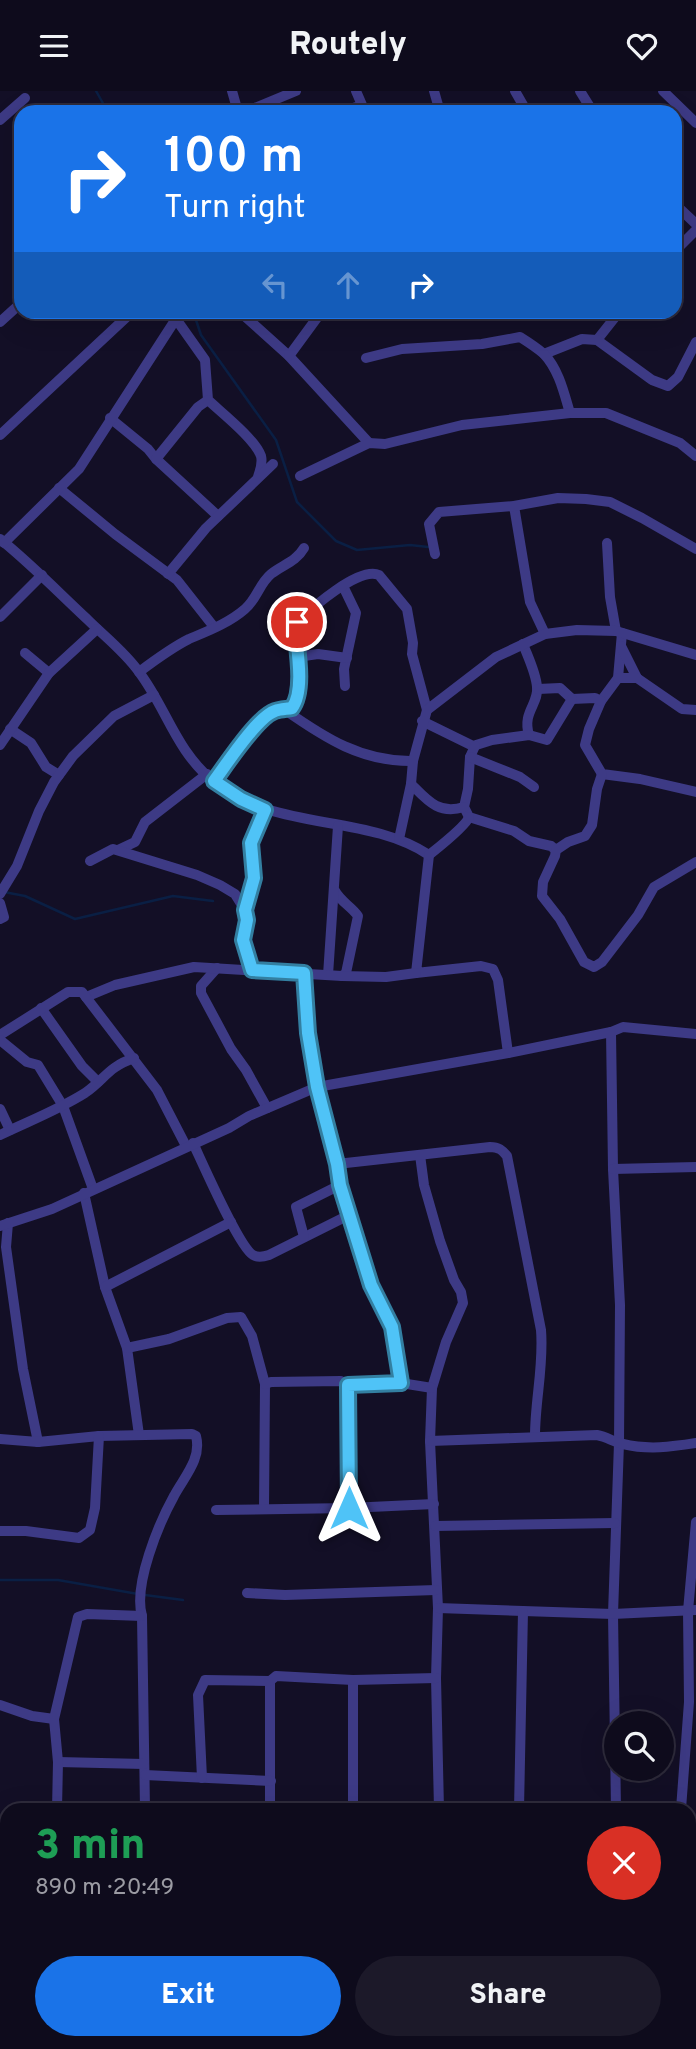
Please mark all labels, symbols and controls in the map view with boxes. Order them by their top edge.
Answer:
text: Routely [289,26,407,66]
icon: menu [35,27,73,65]
icon: heart [623,27,661,65]
text: 100 m [164,128,303,190]
icon: right [49,133,140,224]
text: Turn right [164,189,306,229]
icon: left [256,266,294,304]
icon: ahead [329,266,367,304]
icon: right [402,266,440,304]
pin [267,592,327,652]
icon: arrive [278,603,316,641]
position arrow [312,1471,386,1545]
map controls [604,1711,674,1781]
button: search [604,1711,674,1781]
text: 3 min [35,1821,146,1874]
button: close [587,1826,661,1900]
text: 890 m · 20:49 [35,1874,174,1903]
button: Exit [35,1956,341,2036]
button: Share [355,1956,661,2036]

